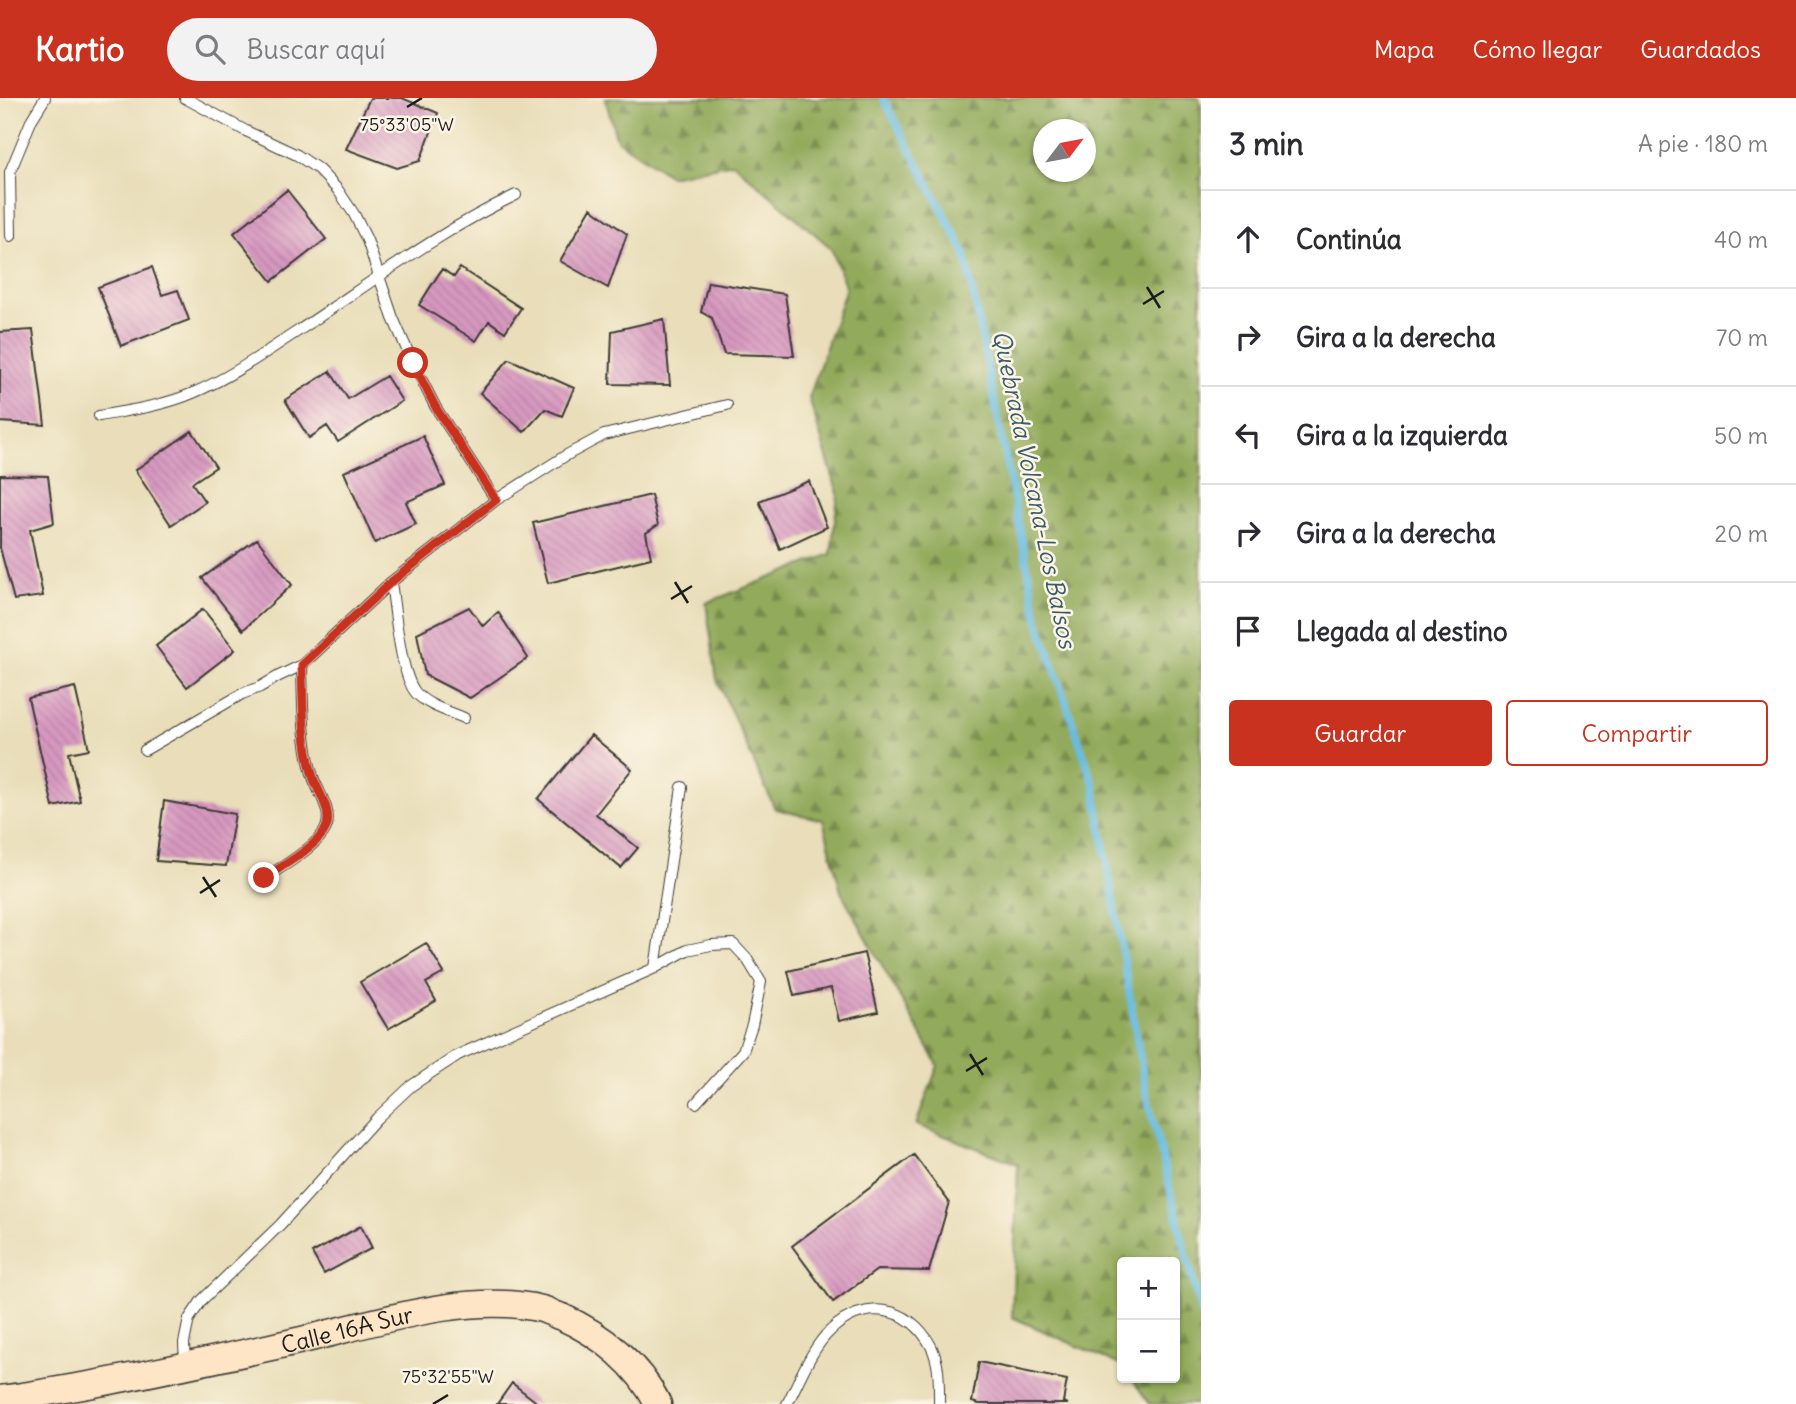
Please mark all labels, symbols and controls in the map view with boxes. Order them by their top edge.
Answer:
search box [167,18,657,81]
text: Kartio [35,28,125,70]
icon: search [191,30,229,68]
text: Buscar aquí [247,33,385,66]
text: Mapa [1374,34,1434,64]
text: Cómo llegar [1472,34,1602,64]
text: Guardados [1640,34,1761,64]
text: 75°33'05"W [360,113,454,136]
north arrow [1033,119,1096,182]
text: 3 min [1229,125,1304,163]
text: A pie · 180 m [1638,129,1768,158]
icon: ahead [1229,220,1267,258]
text: Continúa [1296,223,1402,256]
text: 40 m [1714,225,1768,254]
icon: right [1229,318,1267,356]
text: Gira a la derecha [1296,321,1496,354]
text: 70 m [1716,323,1768,352]
water label: Quebrada Volcana-Los Balsos [987,327,1084,652]
route start [397,347,428,378]
icon: left [1229,416,1267,454]
text: Gira a la izquierda [1296,419,1508,452]
text: 50 m [1714,421,1768,450]
icon: right [1229,514,1267,552]
text: Gira a la derecha [1296,517,1496,550]
text: 20 m [1715,519,1768,548]
icon: arrive [1229,612,1267,650]
text: Llegada al destino [1296,615,1508,648]
button: Guardar [1229,700,1492,766]
button: Compartir [1506,700,1768,766]
route end [248,862,279,893]
map controls [1117,1257,1180,1383]
button: + [1117,1257,1180,1320]
street label: Calle 16A Sur [278,1299,416,1359]
button: − [1117,1320,1180,1383]
text: 75°32'55"W [402,1365,494,1388]

